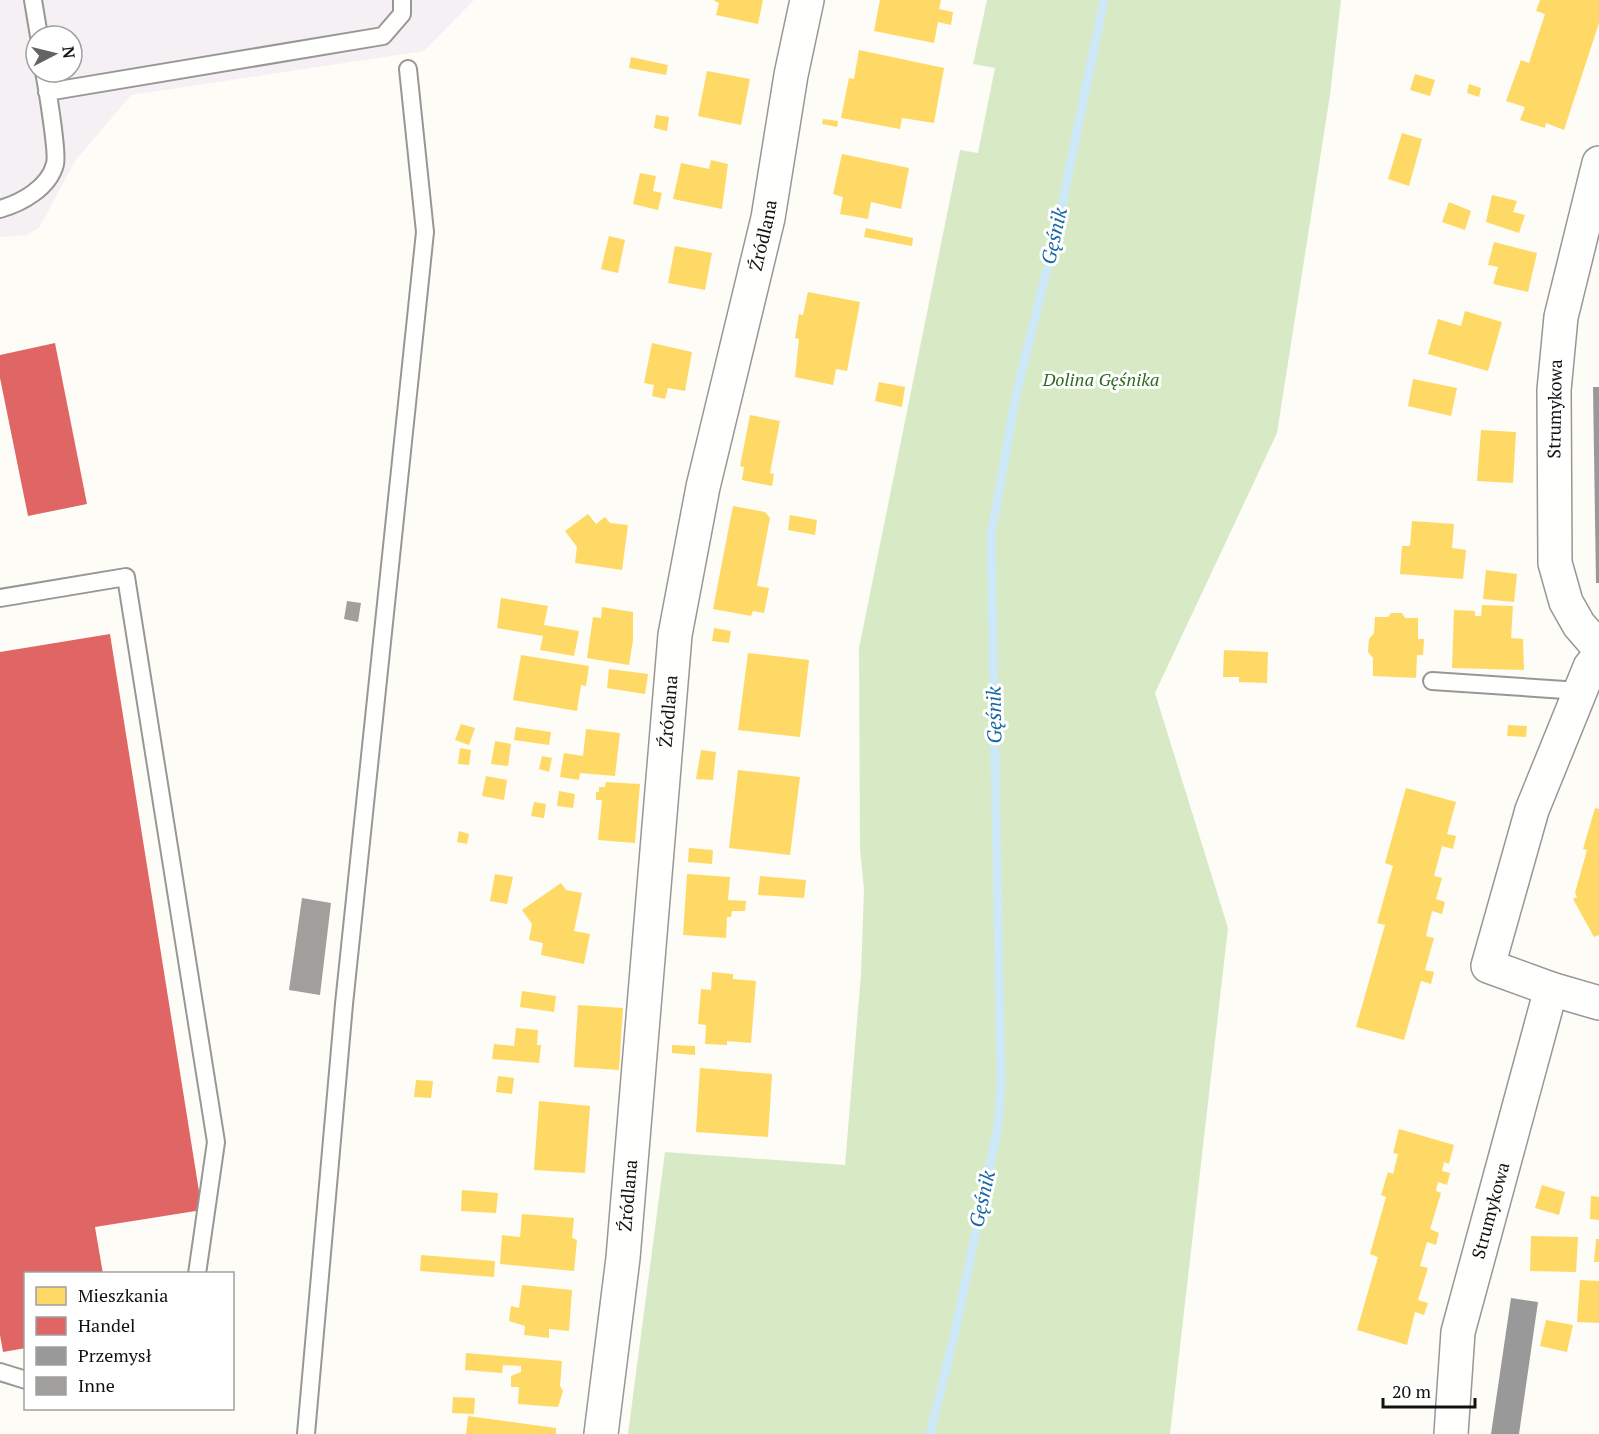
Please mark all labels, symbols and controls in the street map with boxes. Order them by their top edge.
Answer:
north arrow [24,24,84,84]
text: N [57,45,81,60]
street label: Źródlana [743,198,782,273]
water label: Gęśnik [1034,205,1073,267]
street label: Strumykowa [1541,359,1567,459]
park label: Dolina Gęśnika [1042,367,1159,391]
street label: Źródlana [653,674,683,748]
water label: Gęśnik [979,686,1007,744]
street label: Źródlana [612,1159,642,1232]
street label: Strumykowa [1465,1159,1515,1261]
water label: Gęśnik [962,1168,1001,1230]
legend [24,1272,234,1410]
text: Mieszkania [78,1283,168,1307]
text: Handel [78,1313,135,1337]
text: Przemysł [78,1343,152,1367]
scale bar [1383,1371,1474,1409]
text: Inne [78,1373,115,1397]
text: 20 m [1392,1379,1432,1403]

